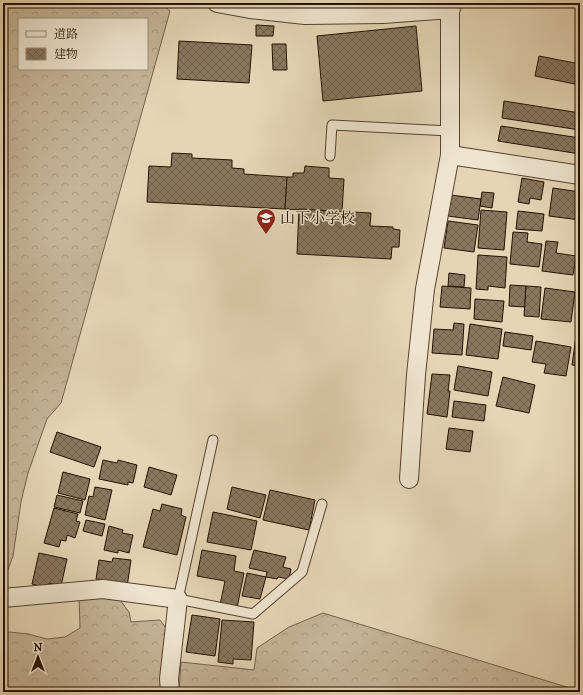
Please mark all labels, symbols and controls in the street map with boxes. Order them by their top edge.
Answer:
legend [18,18,148,70]
text: 道路 [54,27,78,42]
text: 建物 [54,47,78,62]
school or university icon: 山下小学校 [255,207,277,235]
place label: 山下小学校 [280,209,355,228]
north arrow [18,637,58,677]
text: N [33,641,43,655]

